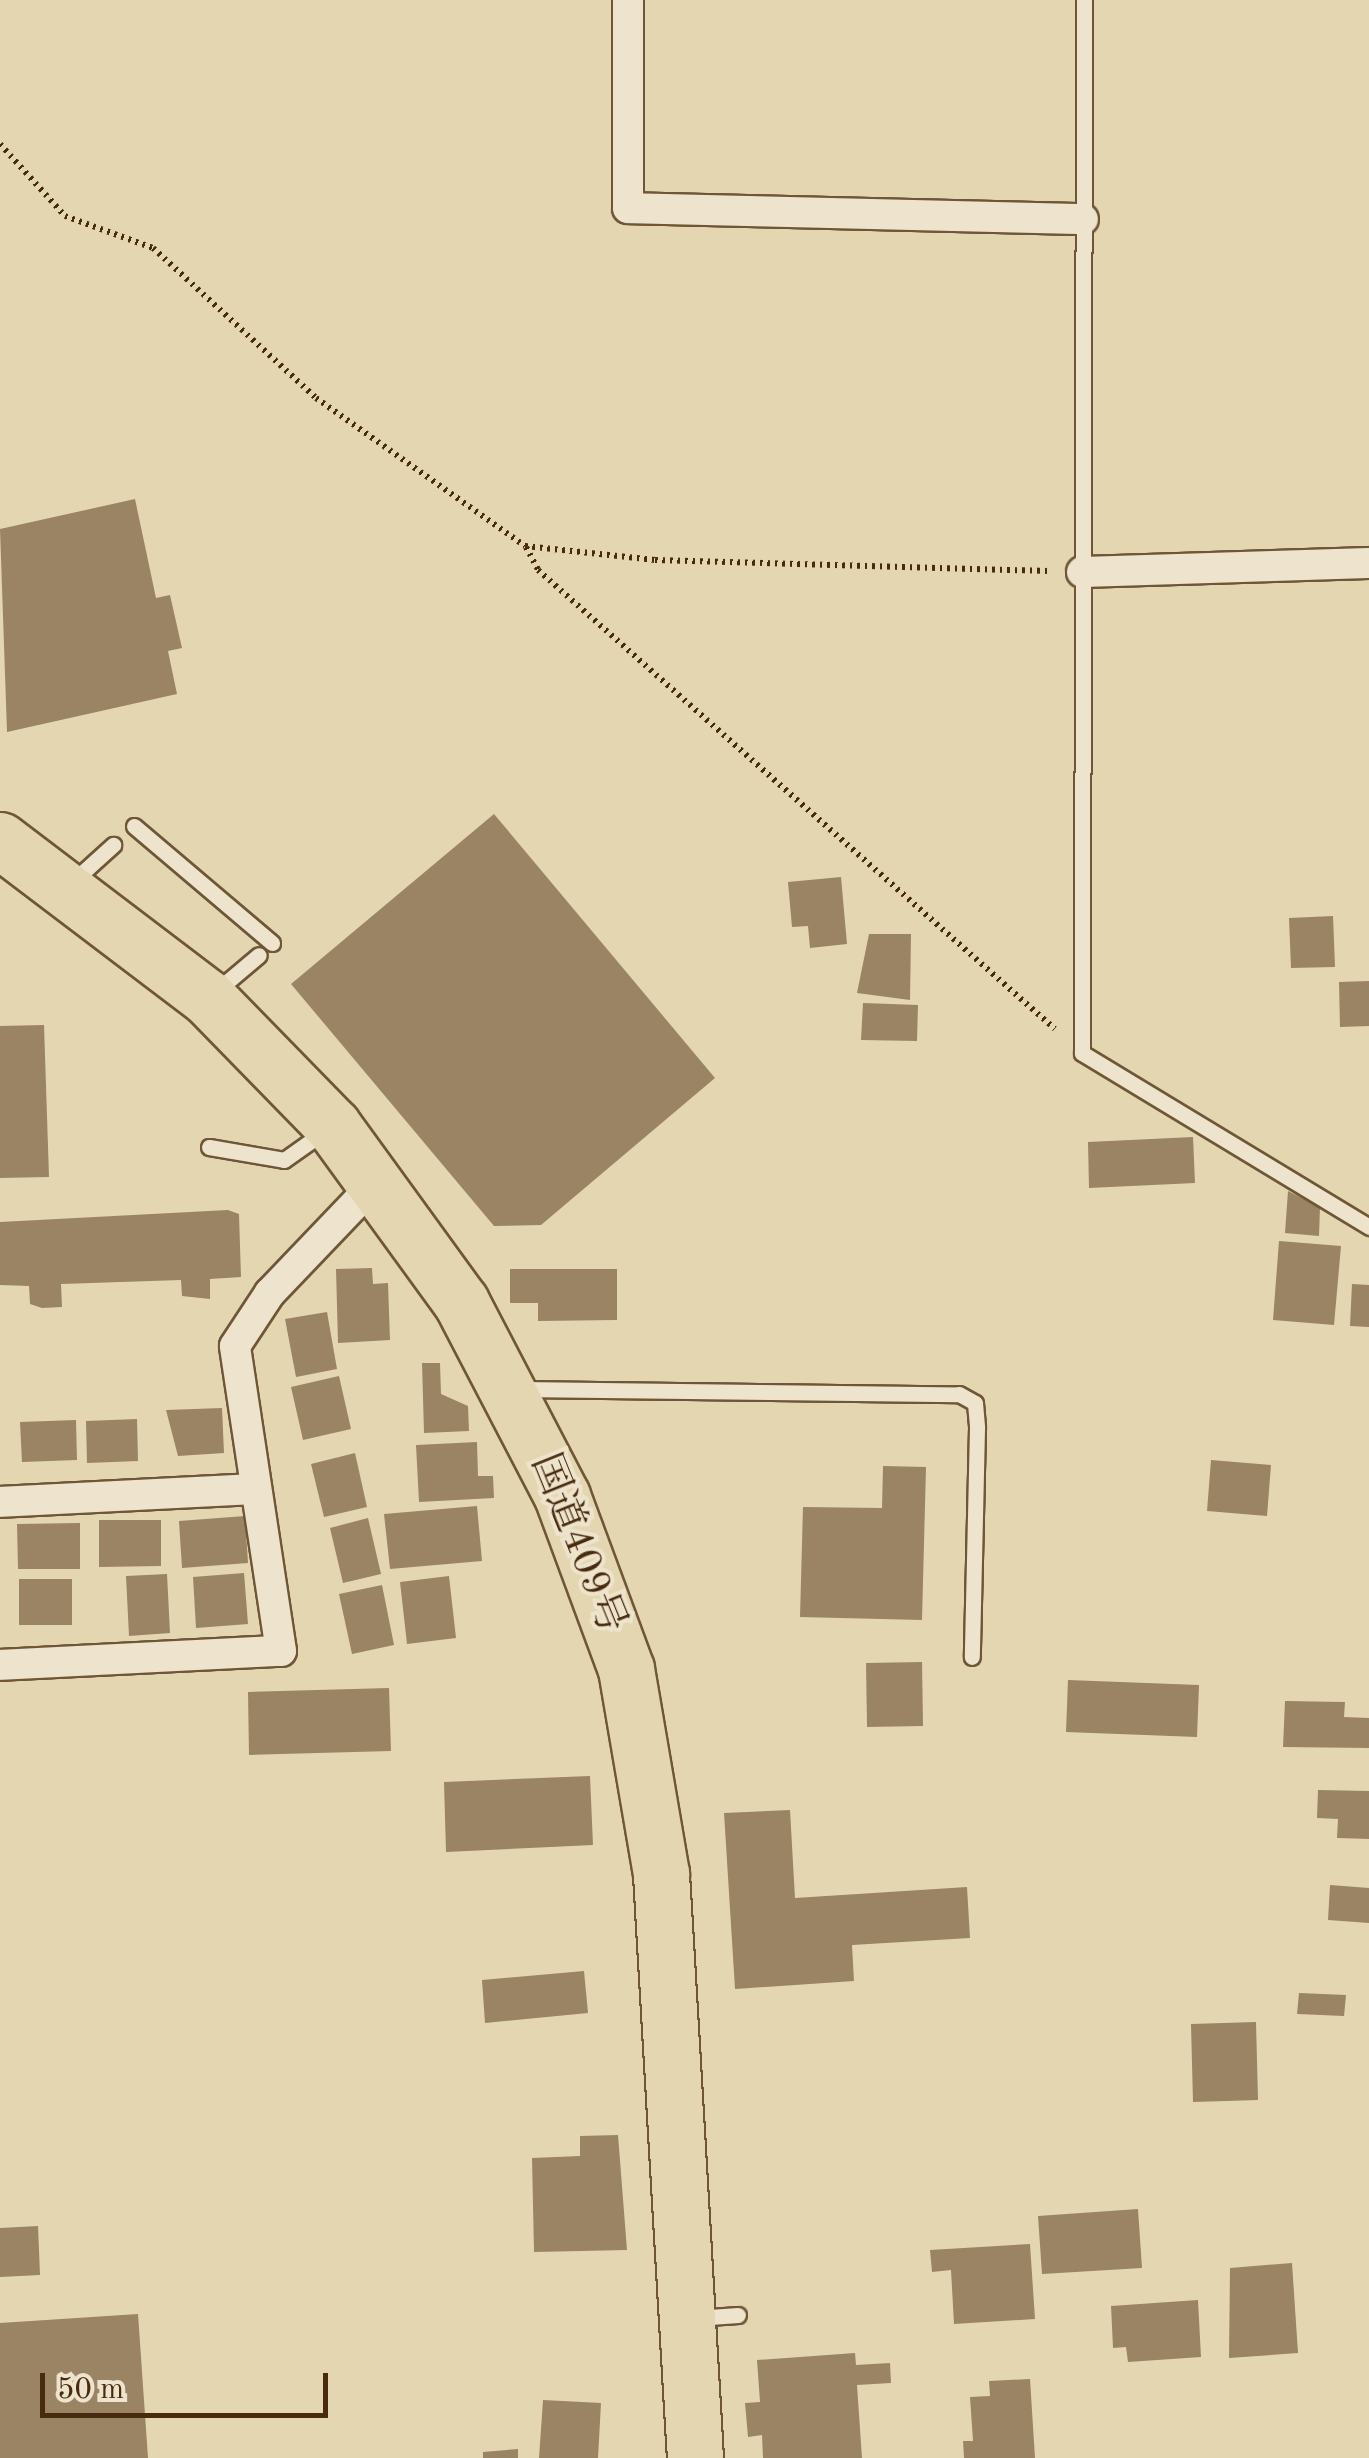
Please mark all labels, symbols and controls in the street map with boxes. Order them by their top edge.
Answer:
street label: 国道409号 [519,1447,635,1641]
scale bar [45,2353,332,2415]
text: 50 m [57,2375,124,2405]

